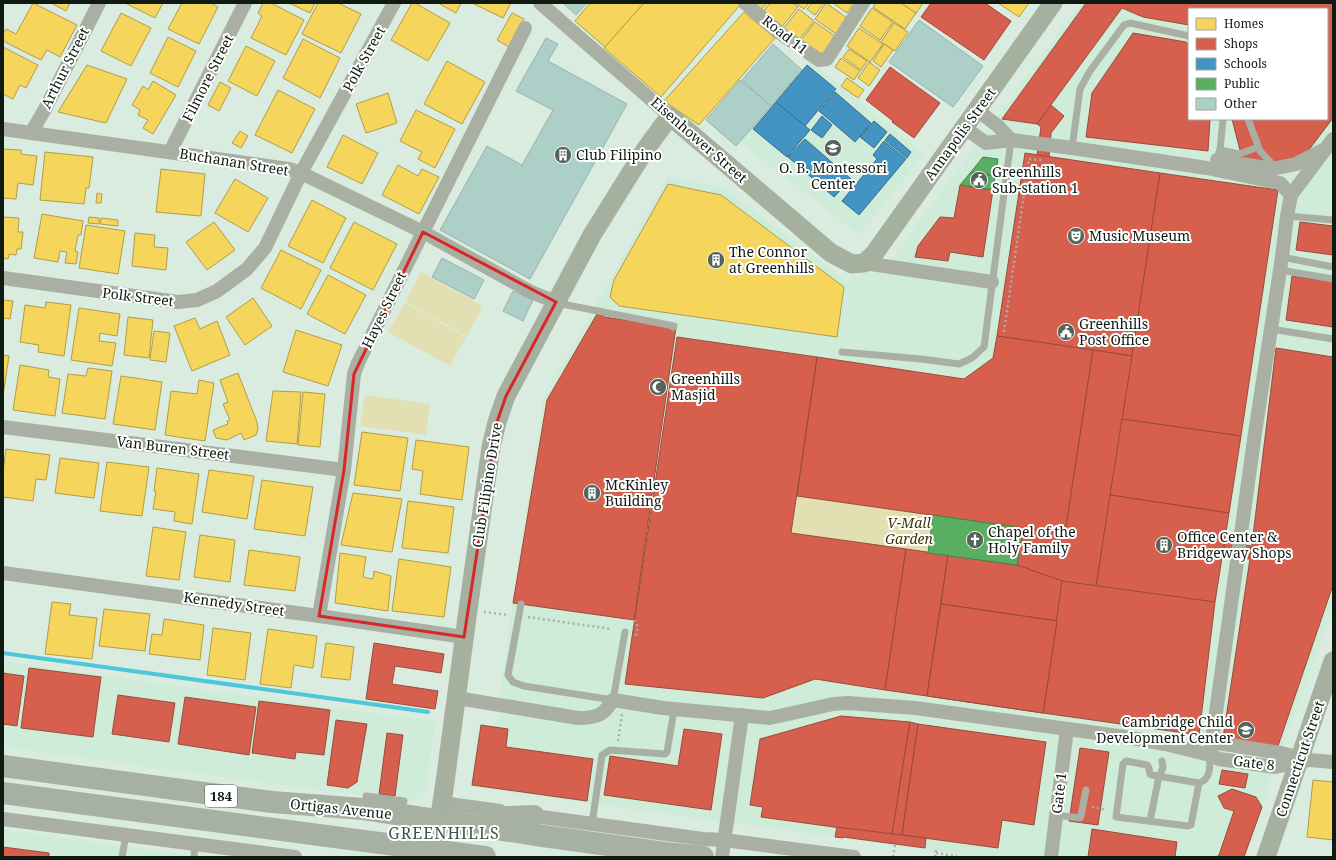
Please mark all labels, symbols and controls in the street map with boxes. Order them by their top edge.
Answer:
legend [1188,8,1328,120]
street label: Road 11 [759,11,812,58]
text: Homes [1224,15,1264,32]
street label: Polk Street [338,23,389,95]
street label: Arthur Street [36,24,93,111]
street label: Filmore Street [177,31,238,124]
text: Shops [1224,35,1258,52]
text: Schools [1224,55,1267,72]
text: Public [1224,75,1260,92]
street label: Annapolis Street [919,83,1000,184]
street label: Eisenhower Street [647,92,752,187]
text: Other [1224,95,1257,112]
school or university icon: O. B. Montessori Center [823,138,843,158]
street label: Buchanan Street [178,143,290,180]
building icon: Club Filipino [553,145,573,165]
place label: Club Filipino [576,145,662,164]
place label: O. B. Montessori Center [779,158,888,193]
place label: Greenhills Sub-station 1 [992,162,1079,197]
public building icon: Greenhills Sub-station 1 [969,170,989,190]
theatre icon: Music Museum [1066,226,1086,246]
place label: Music Museum [1089,226,1190,245]
place label: The Connor at Greenhills [729,242,814,277]
building icon: The Connor at Greenhills [706,250,726,270]
street label: Hayes Street [357,268,410,351]
street label: Polk Street [101,283,175,310]
place label: Greenhills Post Office [1079,314,1149,349]
public building icon: Greenhills Post Office [1056,322,1076,342]
place label: Greenhills Masjid [671,369,740,404]
mosque icon: Greenhills Masjid [648,377,668,397]
street label: Club Filipino Drive [467,421,506,549]
street label: Van Buren Street [116,431,230,464]
place label: McKinley Building [605,475,668,510]
building icon: McKinley Building [582,483,602,503]
park label: V-Mall Garden [885,513,933,548]
place label: Chapel of the Holy Family [988,522,1076,557]
place label: Office Center & Bridgeway Shops [1177,527,1292,562]
church icon: Chapel of the Holy Family [965,530,985,550]
building icon: Office Center & Bridgeway Shops [1154,535,1174,555]
street label: Kennedy Street [182,587,286,620]
street label: Connecticut Street [1271,698,1328,820]
place label: Cambridge Child Development Center [1096,712,1233,747]
school or university icon: Cambridge Child Development Center [1236,720,1256,740]
street label: Gate 8 [1232,751,1276,774]
street label: Gate 1 [1047,771,1070,815]
road number: 184 [205,785,237,807]
street label: Ortigas Avenue [289,794,393,823]
district label: GREENHILLS [388,822,500,844]

